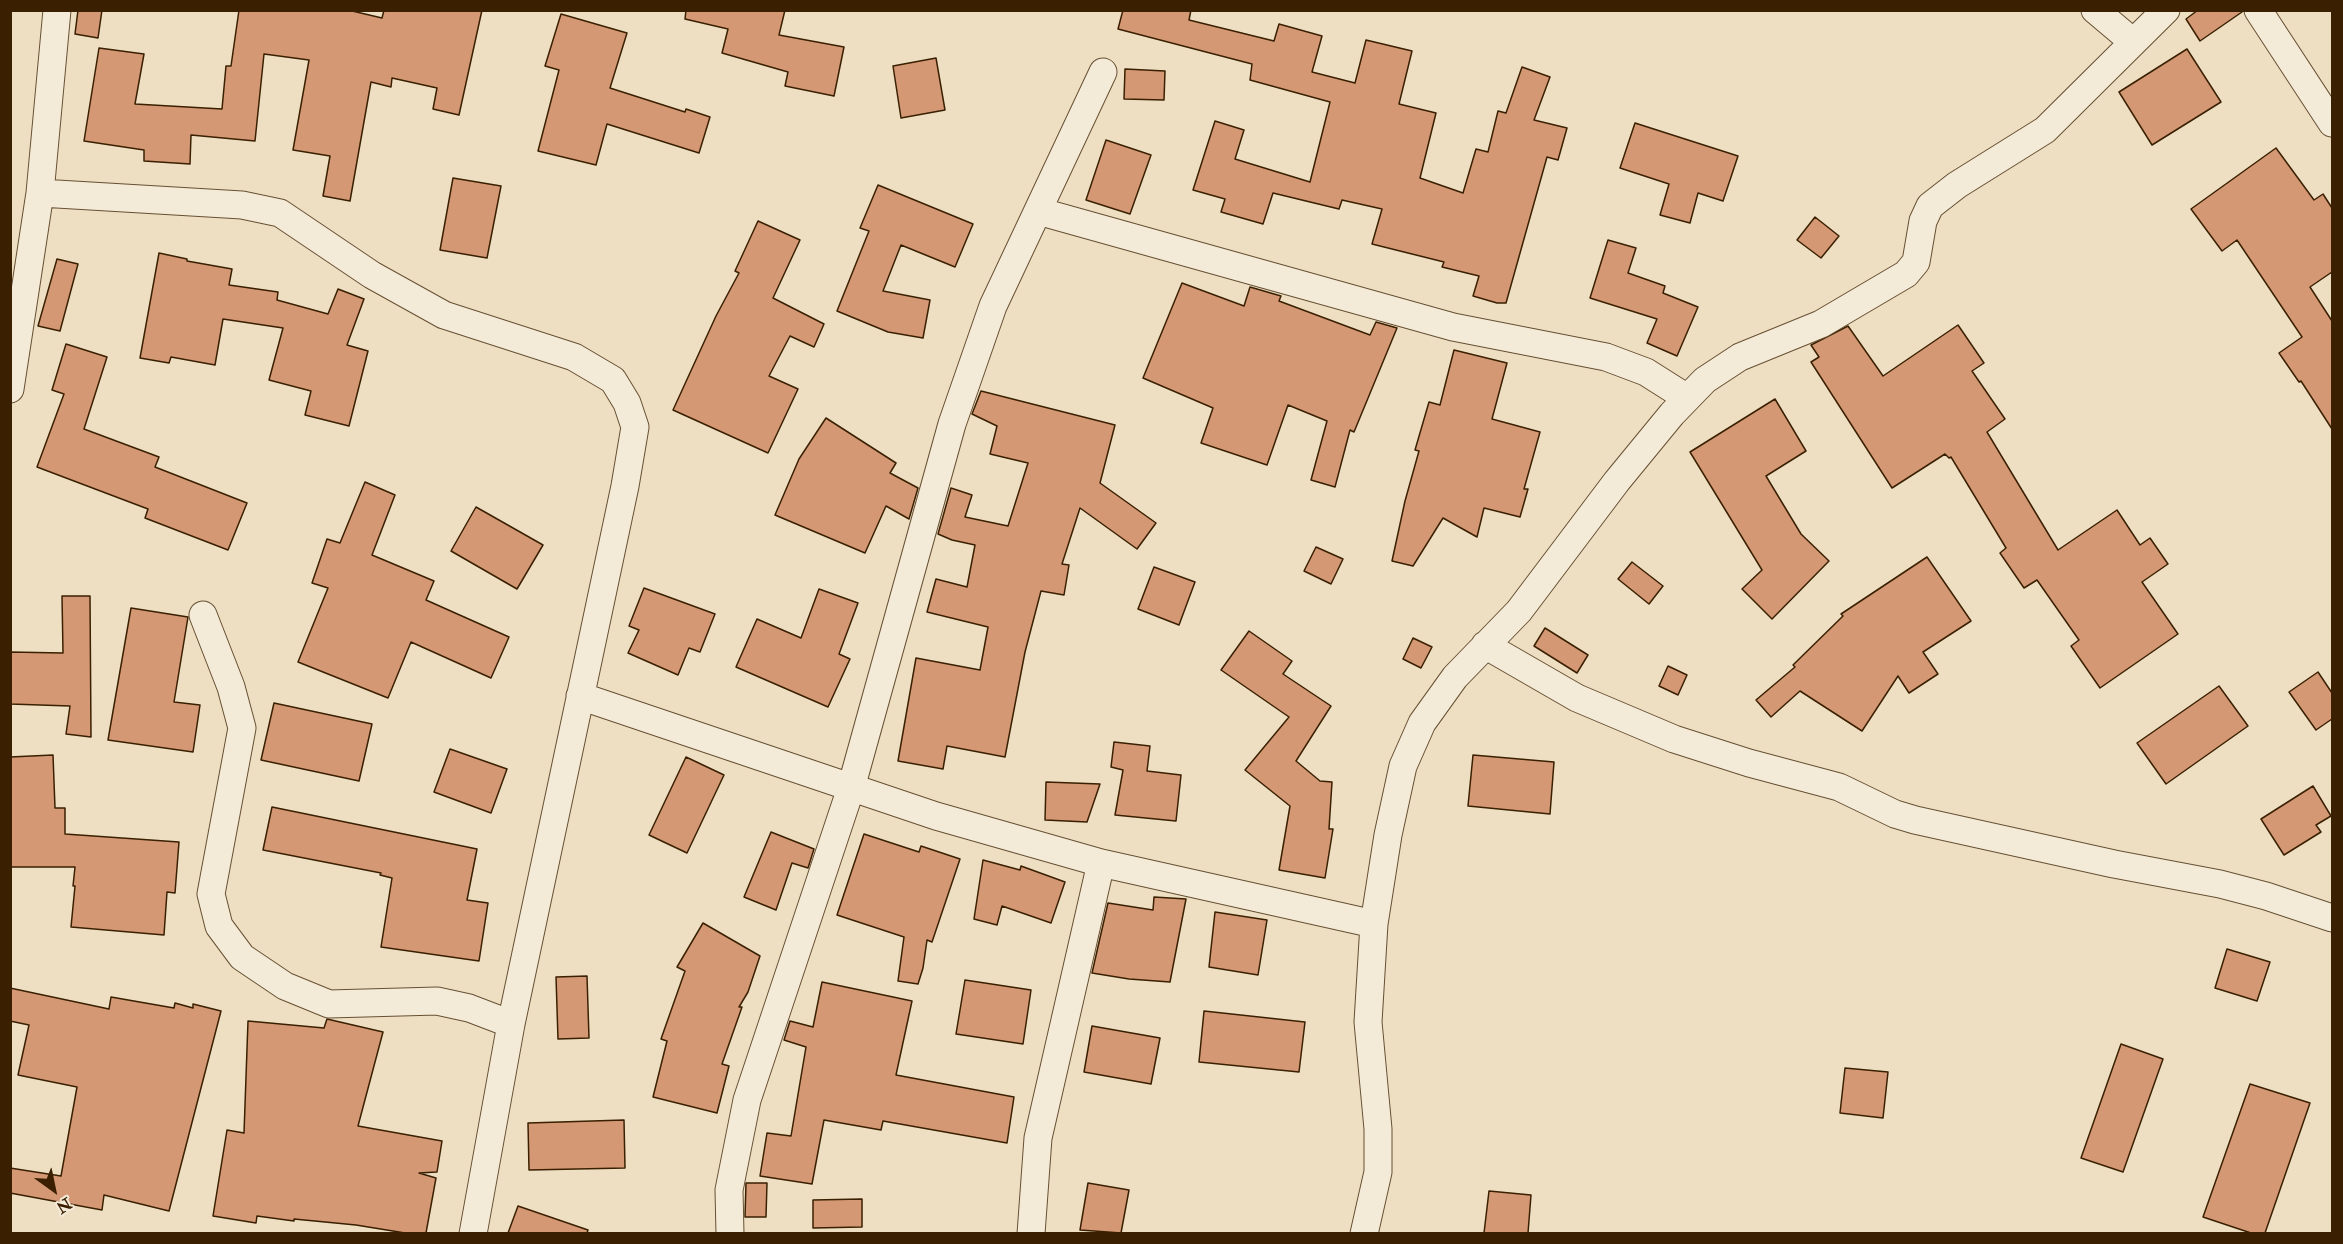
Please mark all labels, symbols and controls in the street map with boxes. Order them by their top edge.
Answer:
north arrow [24,1160,84,1220]
text: N [52,1193,75,1217]

